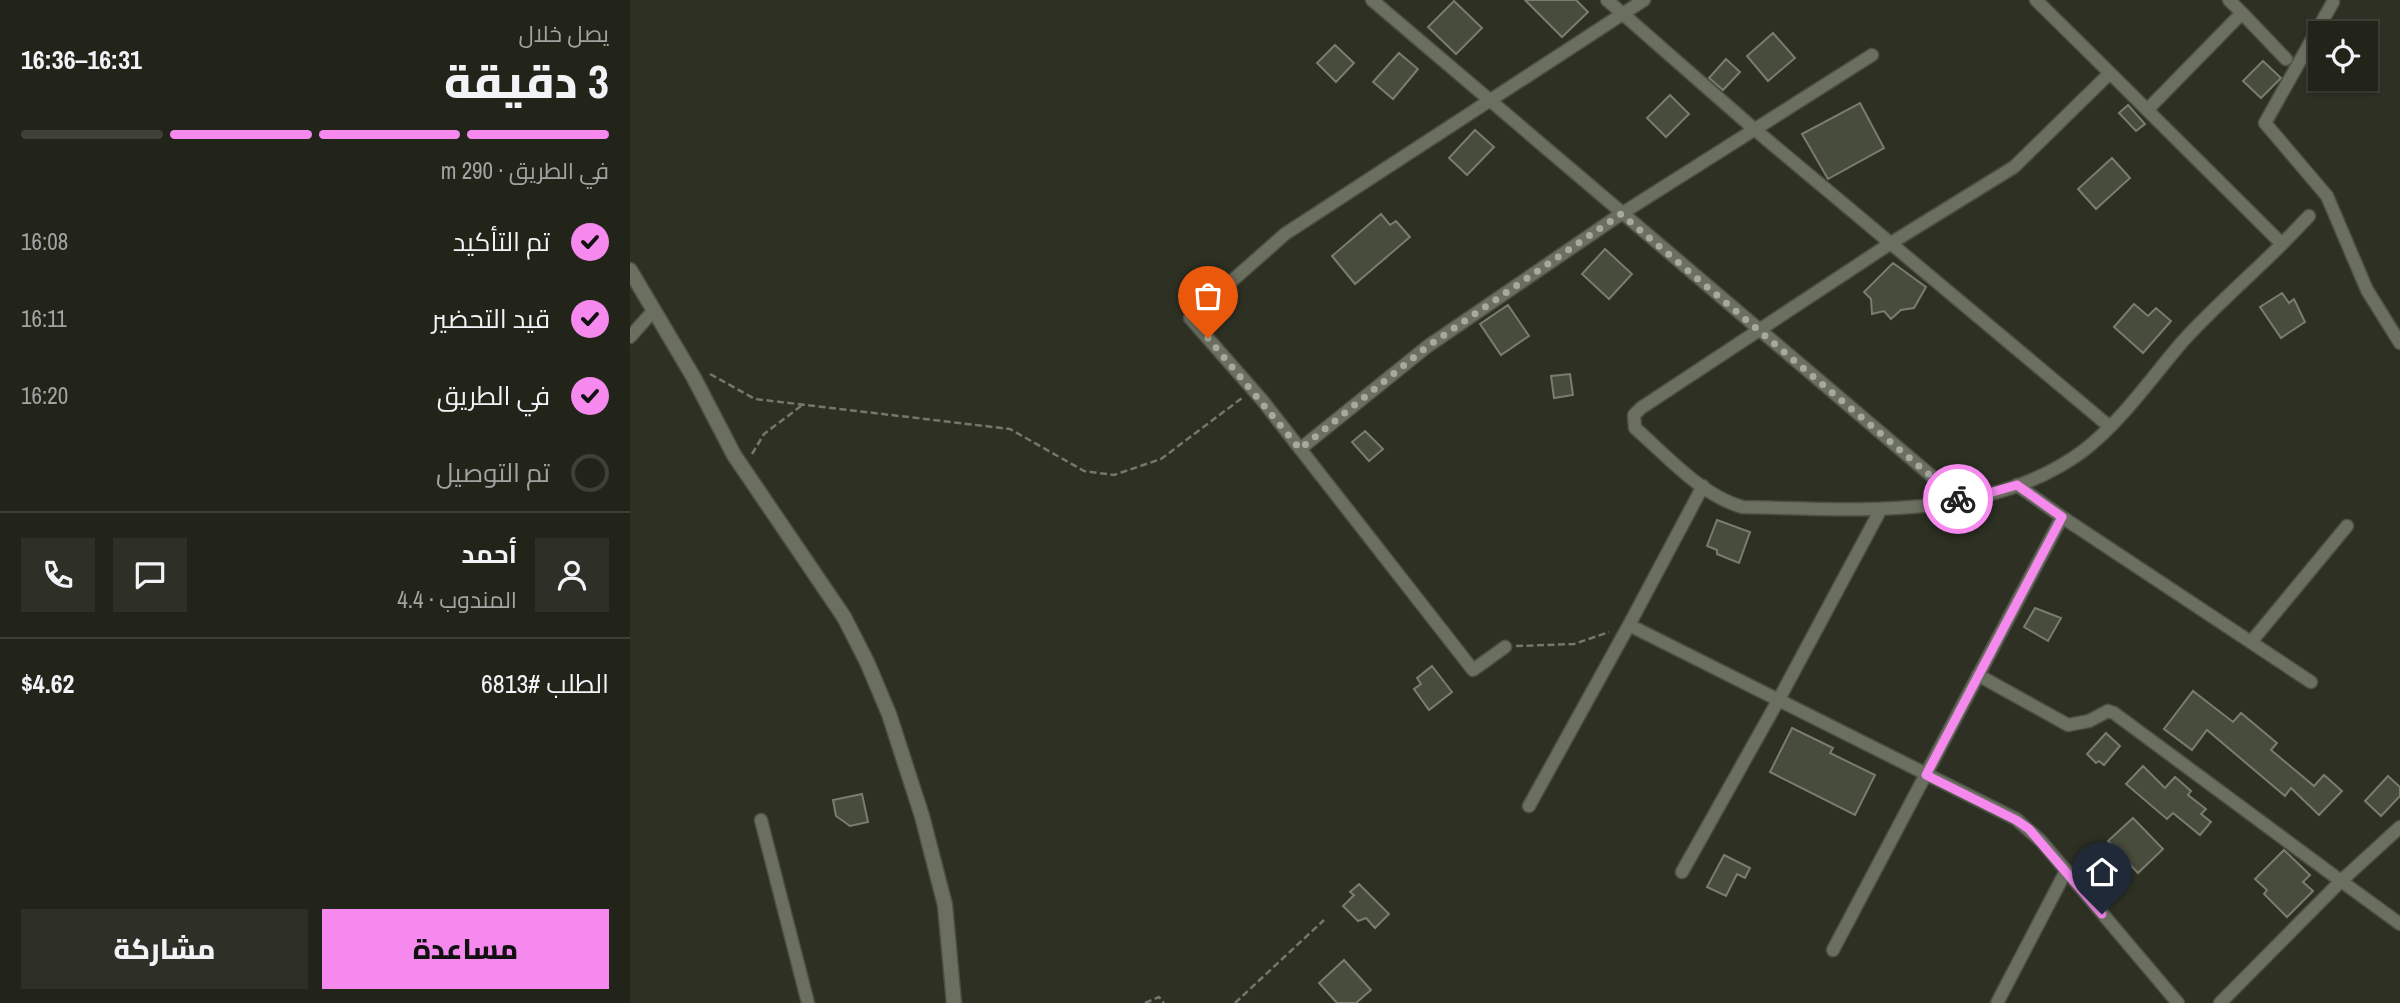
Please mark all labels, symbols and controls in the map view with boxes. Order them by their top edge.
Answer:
text: يصل خلال [518,18,609,49]
map controls [2308,21,2378,91]
button: locate [2308,21,2378,91]
text: 16:31–16:36 [21,42,142,77]
text: 3 دقيقة [444,50,609,112]
text: في الطريق · 290 m [441,155,609,186]
icon: check [571,223,609,261]
text: تم التأكيد [453,224,550,259]
text: 16:08 [21,226,68,257]
pin [1178,266,1238,338]
icon: bag [1189,277,1227,315]
icon: check [571,300,609,338]
text: قيد التحضير [432,301,550,336]
text: 16:11 [21,303,67,334]
icon: check [571,377,609,415]
text: في الطريق [437,378,550,413]
text: 16:20 [21,380,68,411]
text: تم التوصيل [436,455,550,490]
courier [1923,464,1993,534]
icon: bike [1939,480,1977,518]
text: أحمد [461,536,517,571]
button: phone [21,538,95,612]
button: chat [113,538,187,612]
button: person [535,538,609,612]
text: المندوب · 4.4 [397,584,517,615]
text: $4.62 [21,666,74,701]
text: الطلب #6813 [481,666,609,701]
pin [2072,842,2132,914]
icon: home [2083,853,2121,891]
button: مشاركة [21,909,308,989]
button: مساعدة [322,909,609,989]

